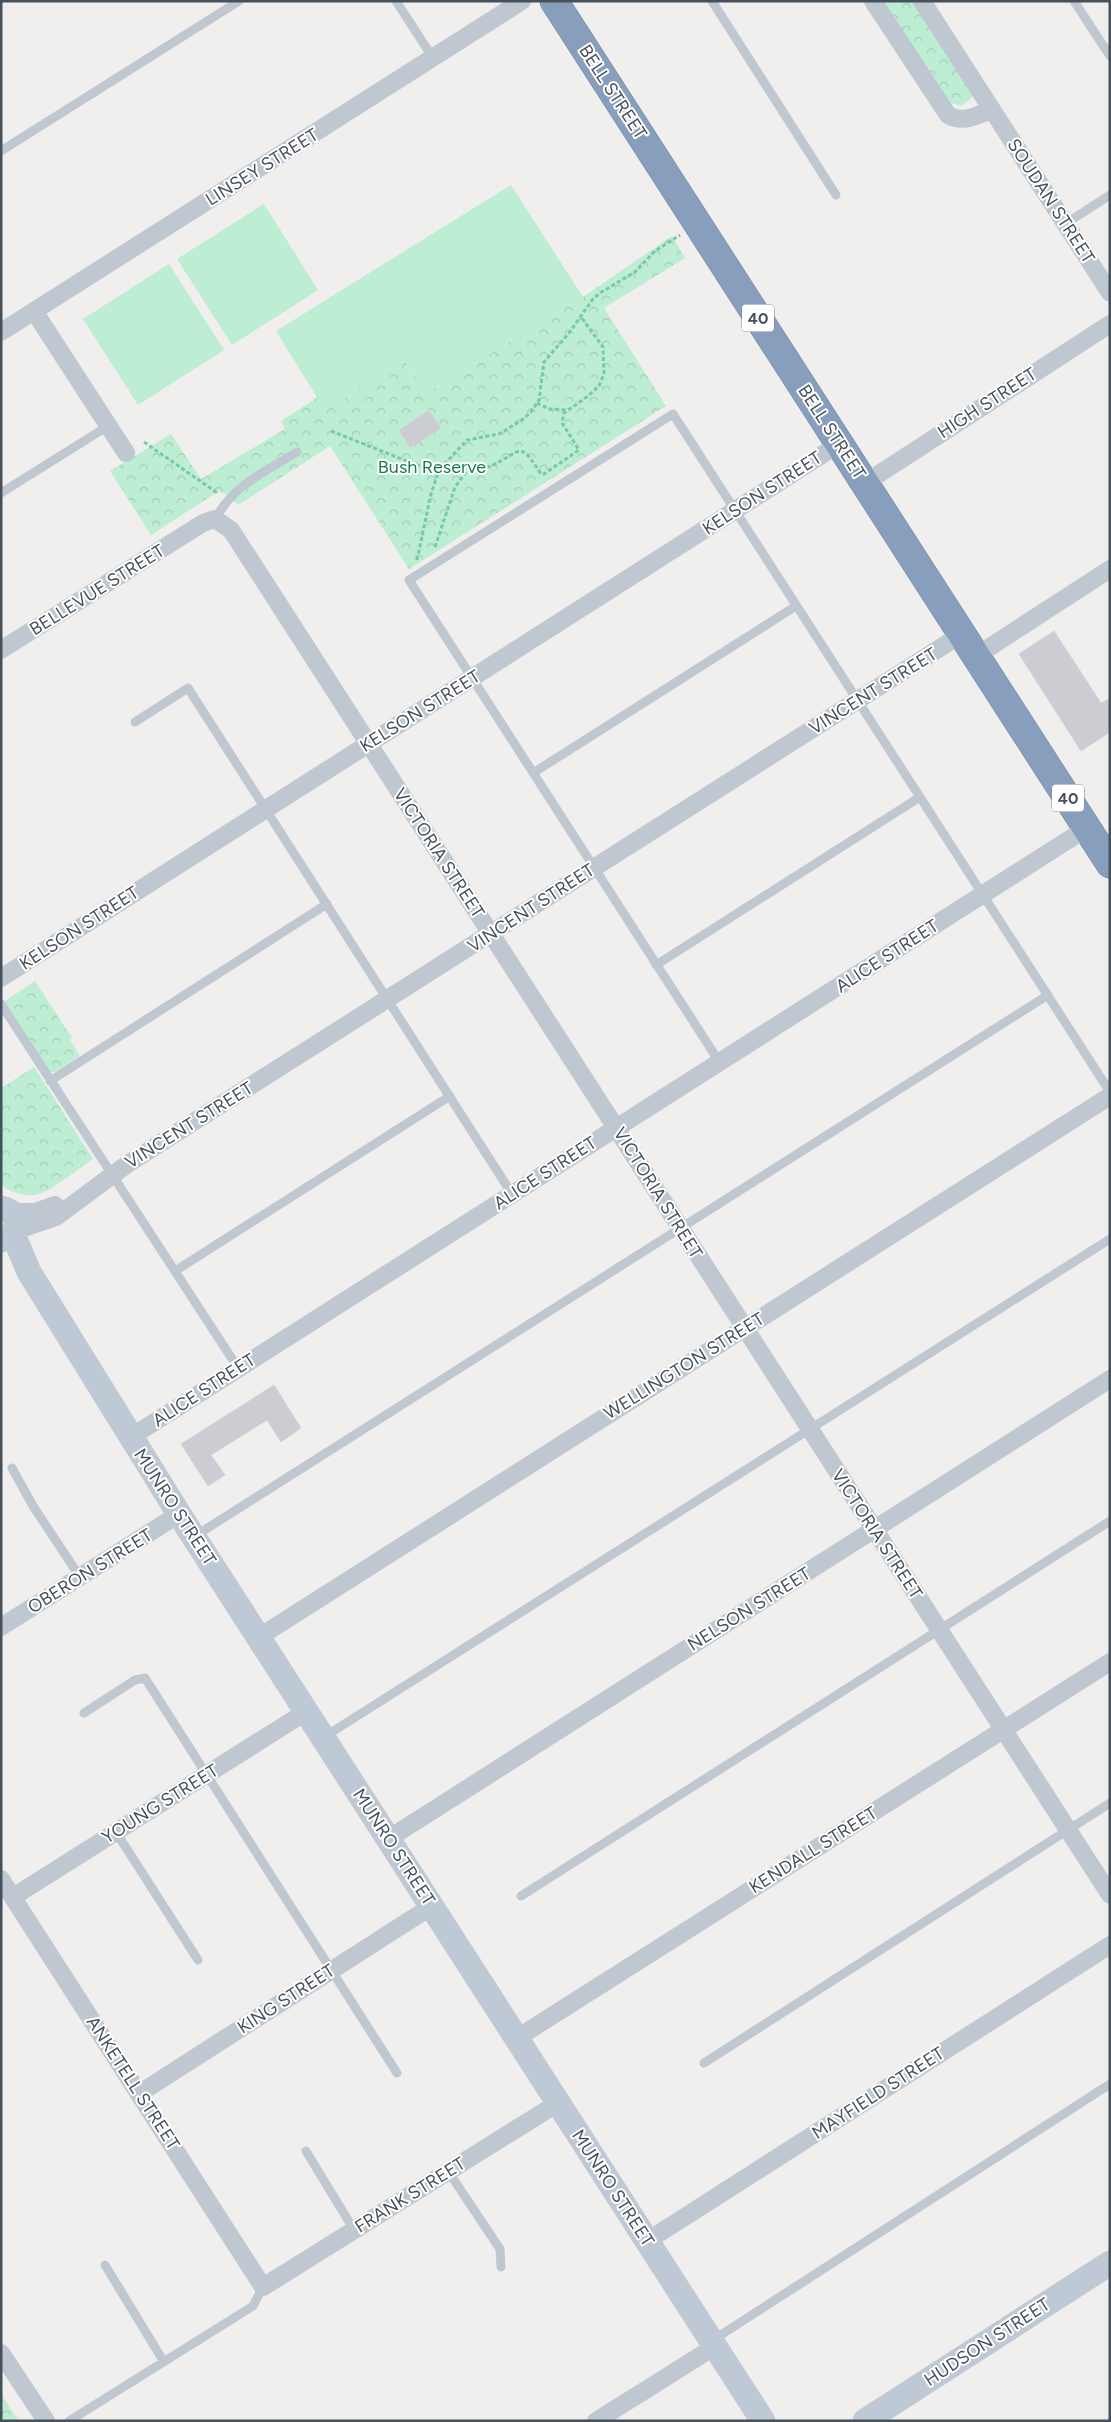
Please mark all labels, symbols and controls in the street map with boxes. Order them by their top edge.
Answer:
street label: BELL STREET [574,41,652,143]
street label: LINSEY STREET [202,124,322,210]
street label: SOUDAN STREET [1003,135,1100,268]
road number: 40 [742,304,774,332]
street label: HIGH STREET [933,363,1041,443]
street label: BELL STREET [793,381,871,483]
street label: KELSON STREET [698,446,826,540]
park label: Bush Reserve [378,456,486,478]
street label: BELLEVUE STREET [26,540,169,640]
street label: VINCENT STREET [805,643,941,739]
street label: KELSON STREET [356,665,484,757]
street label: VICTORIA STREET [389,784,489,922]
road number: 40 [1052,784,1084,811]
street label: VINCENT STREET [463,859,599,957]
street label: KELSON STREET [15,881,143,975]
street label: ALICE STREET [832,915,943,997]
street label: VINCENT STREET [121,1077,257,1173]
street label: VICTORIA STREET [609,1123,707,1263]
street label: ALICE STREET [490,1132,601,1214]
street label: WELLINGTON STREET [600,1308,768,1424]
street label: ALICE STREET [149,1349,260,1431]
street label: MUNRO STREET [129,1444,221,1570]
street label: VICTORIA STREET [827,1465,927,1603]
street label: OBERON STREET [24,1524,156,1618]
street label: NELSON STREET [683,1562,815,1656]
street label: YOUNG STREET [98,1759,222,1849]
street label: MUNRO STREET [348,1784,440,1910]
street label: KENDALL STREET [745,1802,881,1898]
street label: KING STREET [233,1959,339,2039]
street label: ANKETELL STREET [82,2012,184,2154]
street label: MAYFIELD STREET [808,2042,948,2144]
street label: MUNRO STREET [567,2125,659,2251]
street label: FRANK STREET [351,2152,469,2238]
street label: HUDSON STREET [920,2293,1054,2391]

